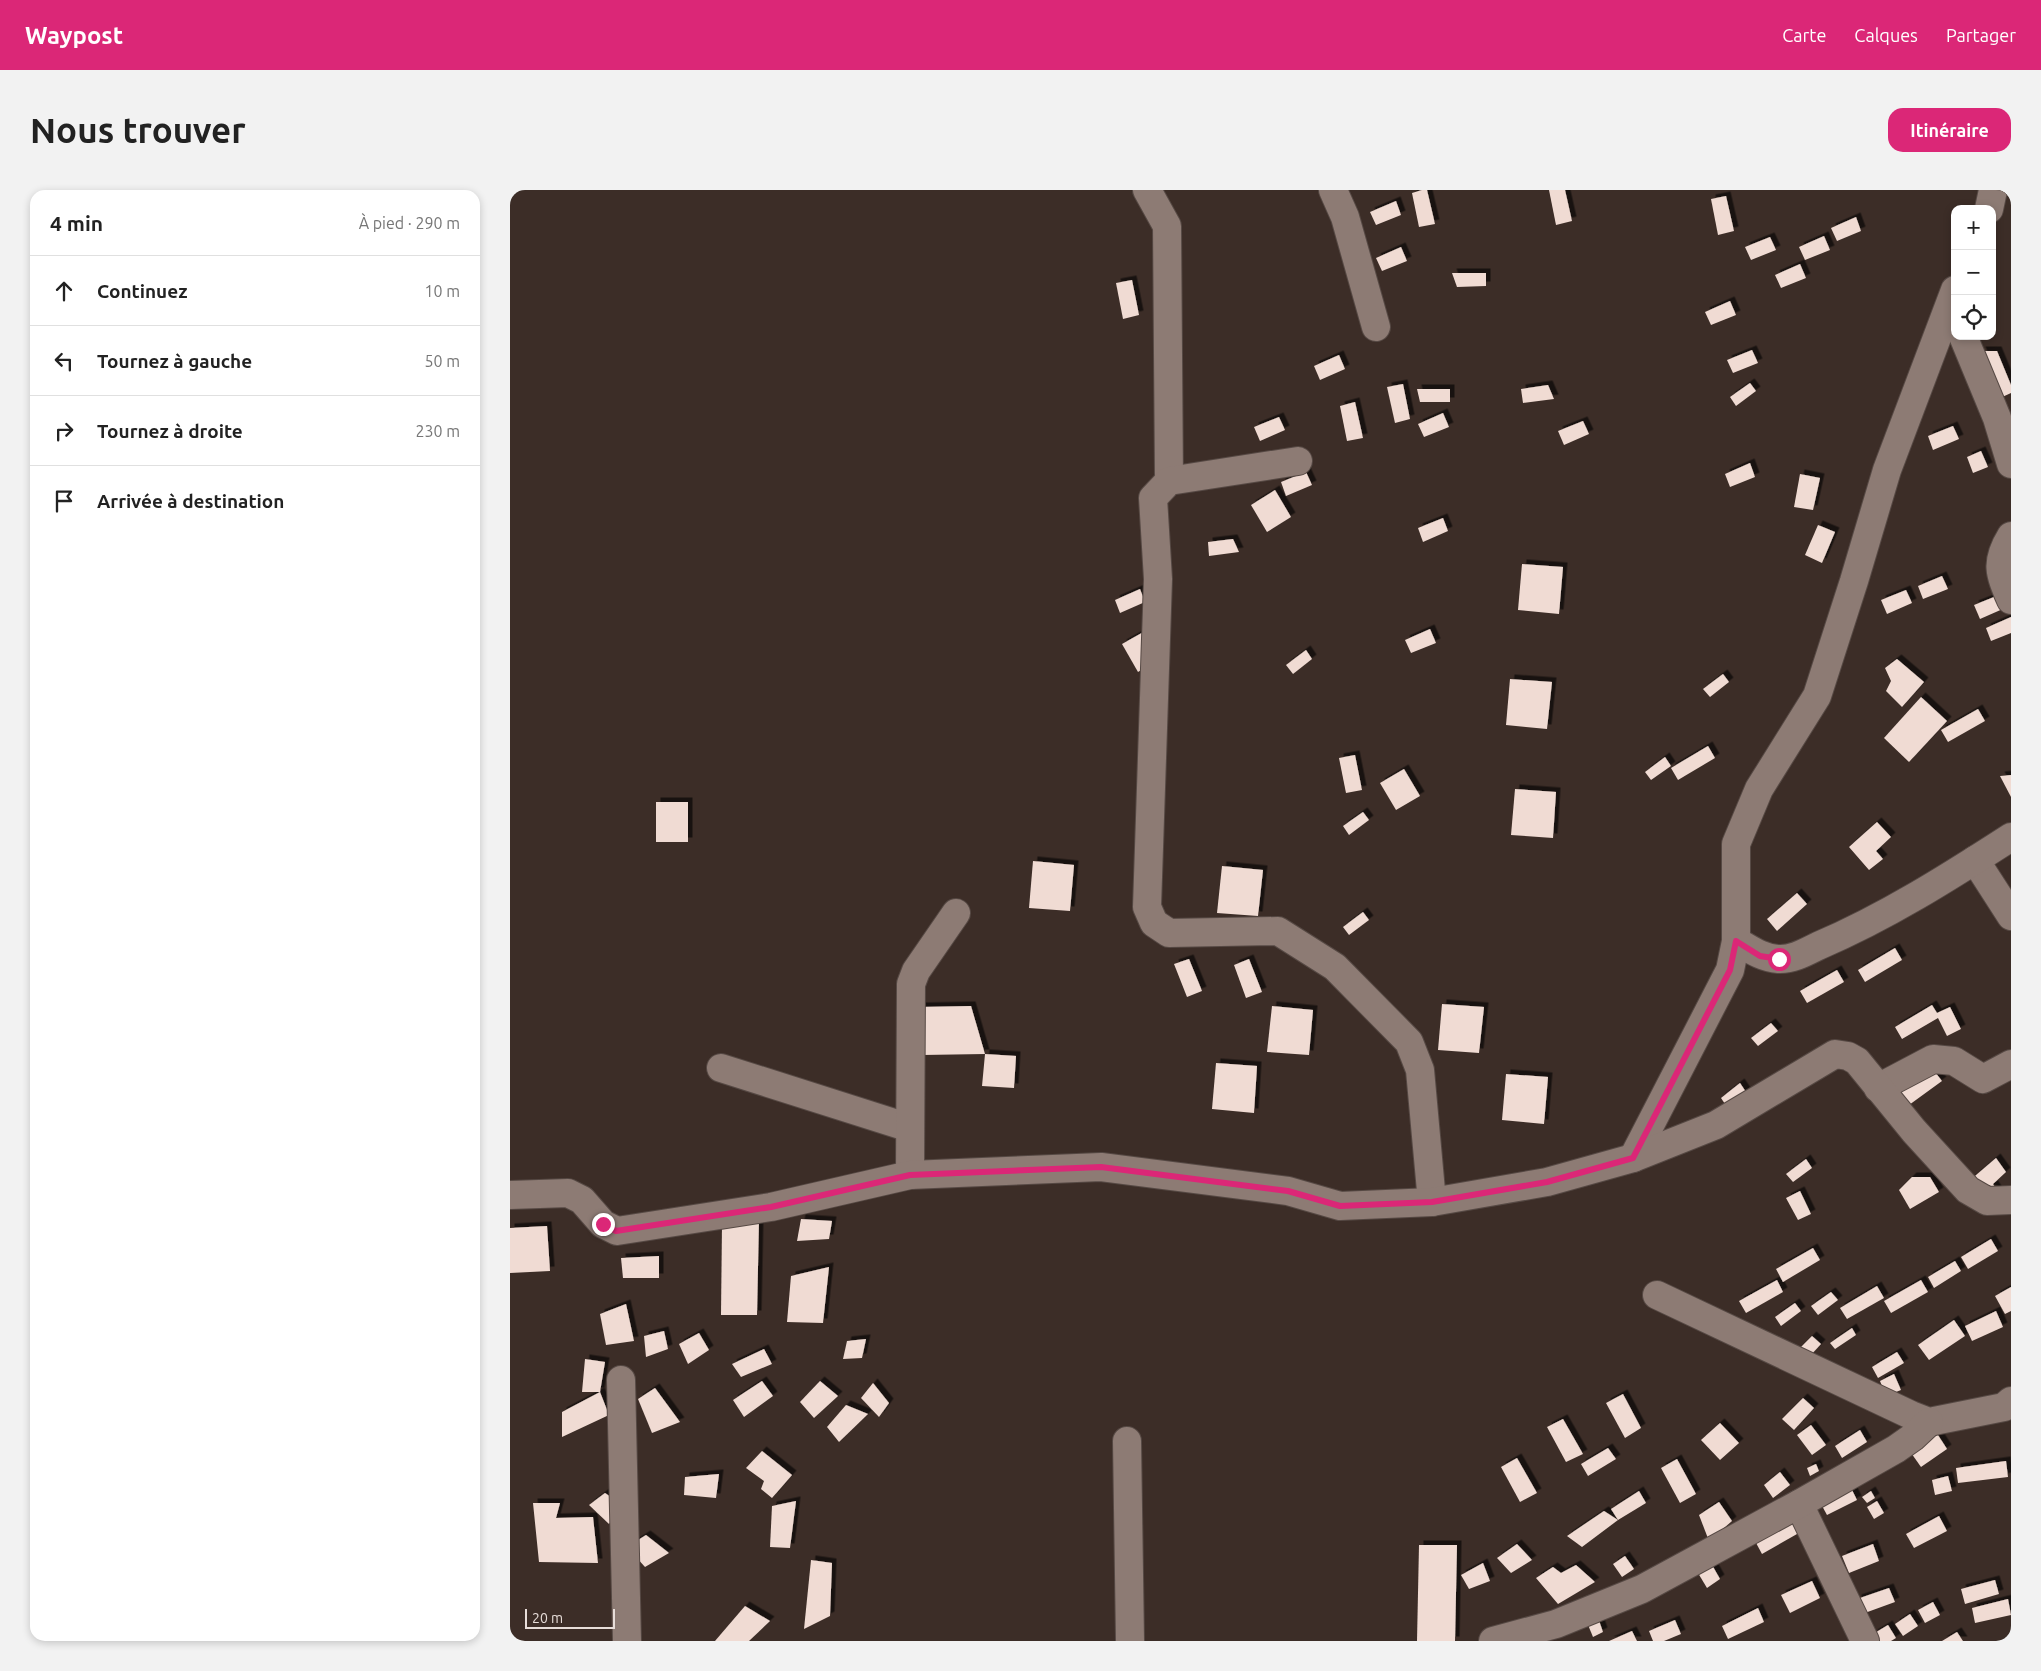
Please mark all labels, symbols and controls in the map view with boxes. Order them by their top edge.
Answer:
text: Waypost [25,22,123,49]
text: Carte [1782,25,1826,45]
text: Calques [1854,25,1918,45]
text: Partager [1946,25,2016,45]
button: Itinéraire [1888,108,2011,152]
text: Nous trouver [30,110,246,150]
map controls [1951,205,1996,340]
button: + [1951,205,1996,250]
text: 4 min [50,211,103,235]
text: À pied · 290 m [359,214,460,232]
button: − [1951,250,1996,295]
icon: ahead [50,277,78,305]
text: Continuez [97,280,187,302]
text: 10 m [424,282,460,300]
button: locate [1951,295,1996,340]
icon: left [50,347,78,375]
text: Tournez à gauche [97,350,252,372]
text: 50 m [424,352,460,370]
icon: right [50,417,78,445]
text: Tournez à droite [97,420,243,442]
text: 230 m [415,422,460,440]
icon: arrive [50,487,78,515]
text: Arrivée à destination [97,490,284,512]
route start [1768,948,1791,971]
route end [592,1213,615,1236]
scale bar [525,1606,615,1629]
text: 20 m [532,1610,563,1626]

